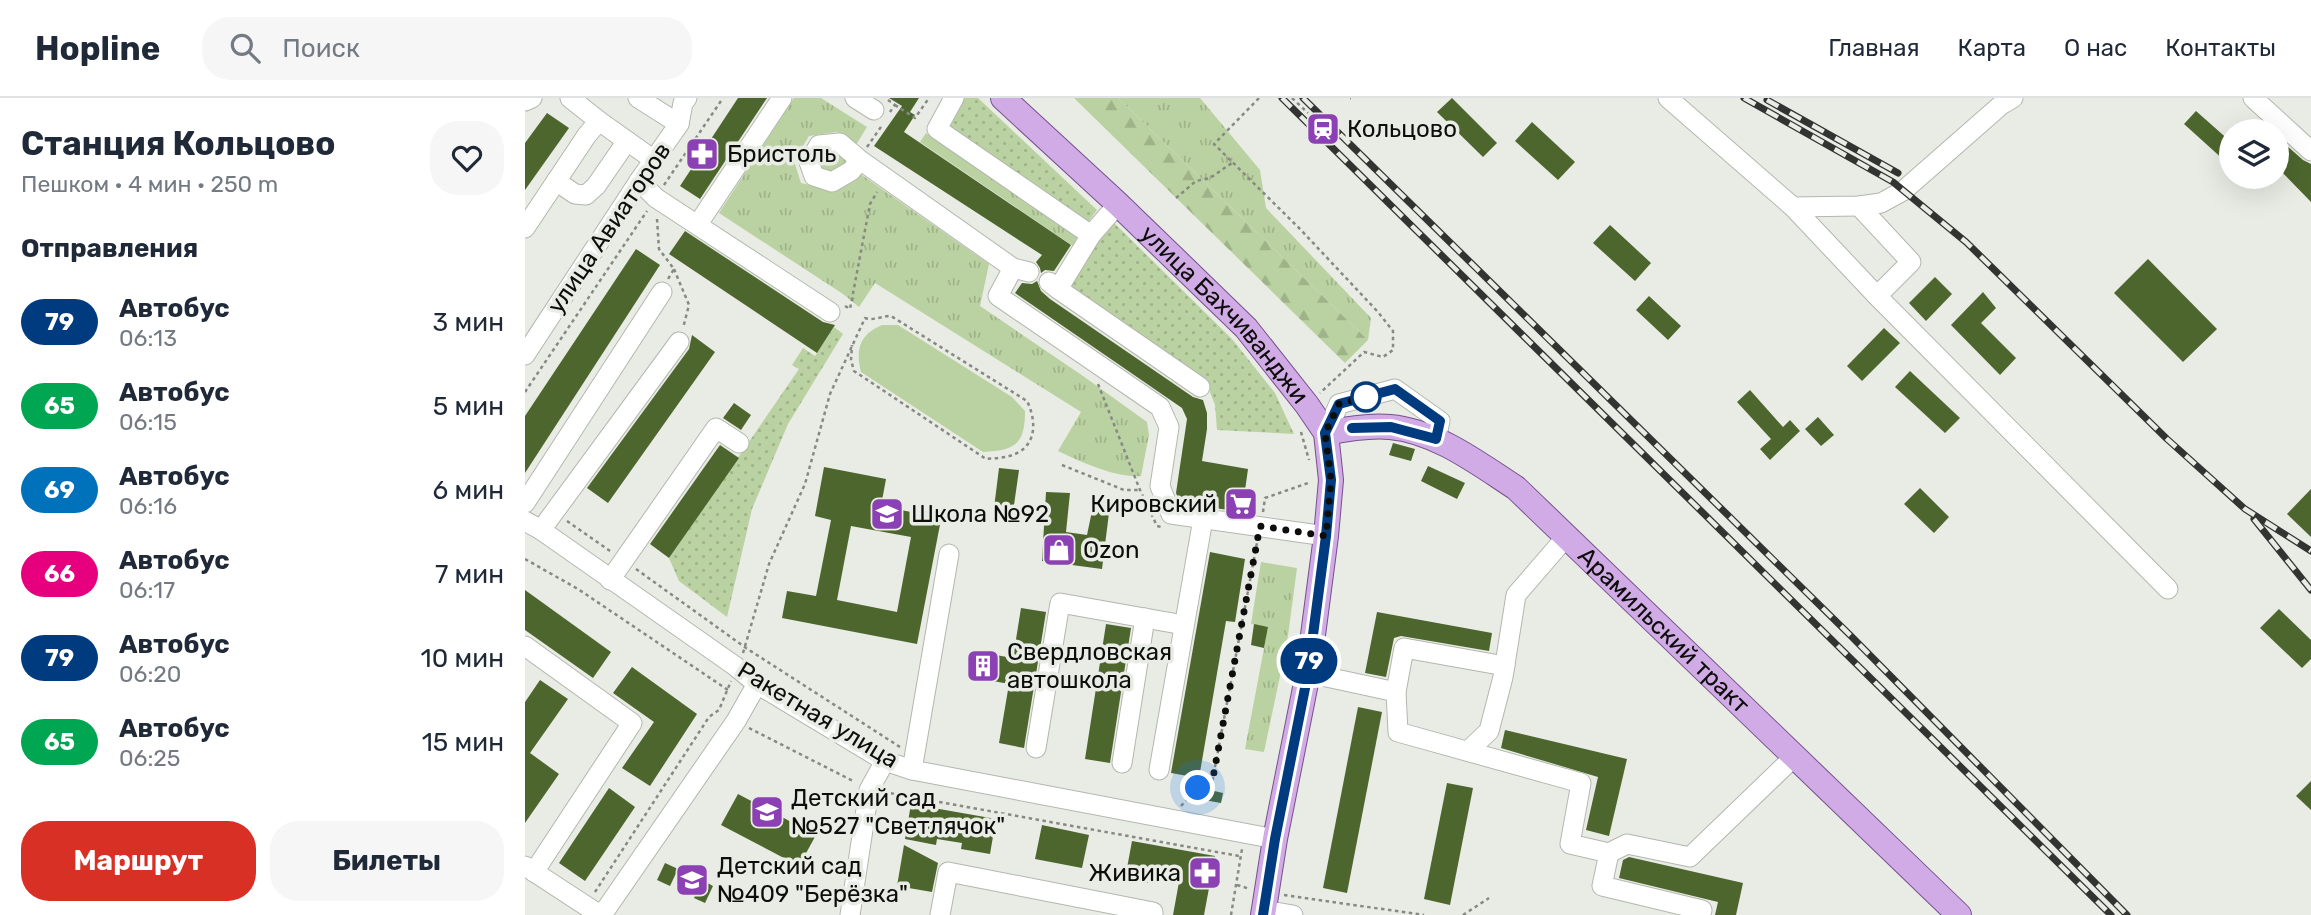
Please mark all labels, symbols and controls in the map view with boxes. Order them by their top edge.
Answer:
search box [202,17,692,80]
text: Hopline [35,29,160,68]
icon: search [226,29,264,67]
text: Поиск [282,33,360,64]
text: Главная [1828,34,1920,62]
text: Карта [1958,34,2026,62]
text: О нас [2064,34,2127,62]
text: Контакты [2165,34,2276,62]
station icon: Кольцово [1304,110,1342,148]
place label: Кольцово [1347,115,1457,143]
map controls [2219,119,2289,189]
button: layers [2219,119,2289,189]
button: heart [430,121,504,195]
text: Станция Кольцово [21,124,335,163]
pharmacy icon: Бристоль [683,135,721,173]
street label: улица Авиаторов [541,137,677,319]
place label: Бристоль [727,140,836,168]
text: Пешком · 4 мин · 250 m [21,170,278,198]
street label: улица Бахчиванджи [1135,219,1314,409]
text: Отправления [21,233,198,264]
text: Автобус [119,293,230,324]
text: 3 мин [433,307,504,338]
text: 79 [45,308,74,336]
text: 06:13 [119,324,177,352]
text: Автобус [119,377,230,408]
unlabelled marker [1351,382,1381,412]
text: 5 мин [433,391,504,422]
text: 65 [44,392,75,420]
text: 06:15 [119,408,177,436]
text: Автобус [119,461,230,492]
text: 6 мин [433,475,504,506]
text: 69 [44,476,75,504]
supermarket icon: Кировский [1222,485,1260,523]
place label: Кировский [1090,490,1217,518]
text: 06:16 [119,492,177,520]
school or university icon: Школа №92 [868,495,906,533]
place label: Школа №92 [911,500,1049,528]
shop icon: Ozon [1040,531,1078,569]
place label: Ozon [1083,536,1140,564]
street label: Арамильский тракт [1572,541,1755,719]
text: Автобус [119,545,230,576]
text: 7 мин [435,559,504,590]
text: 66 [44,560,75,588]
text: 06:17 [119,576,175,604]
text: Автобус [119,629,230,660]
place label: Свердловская автошкола [1007,638,1172,694]
line badge: 79 [1277,638,1341,684]
text: 10 мин [421,643,504,674]
text: 79 [45,644,74,672]
building icon: Свердловская автошкола [964,647,1002,685]
text: 79 [1294,647,1324,675]
street label: Ракетная улица [733,656,903,774]
text: 06:20 [119,660,181,688]
text: Автобус [119,713,230,744]
text: 15 мин [422,727,504,758]
text: 65 [44,728,75,756]
text: 06:25 [119,744,181,772]
your location [1180,770,1215,805]
place label: Детский сад №527 "Светлячок" [791,784,1005,840]
school or university icon: Детский сад №527 "Светлячок" [748,793,786,831]
button: Маршрут [21,821,256,901]
button: Билеты [270,821,504,901]
place label: Детский сад №409 "Берёзка" [717,852,908,908]
pharmacy icon: Живика [1186,854,1224,892]
place label: Живика [1088,859,1181,887]
school or university icon: Детский сад №409 "Берёзка" [673,861,711,899]

